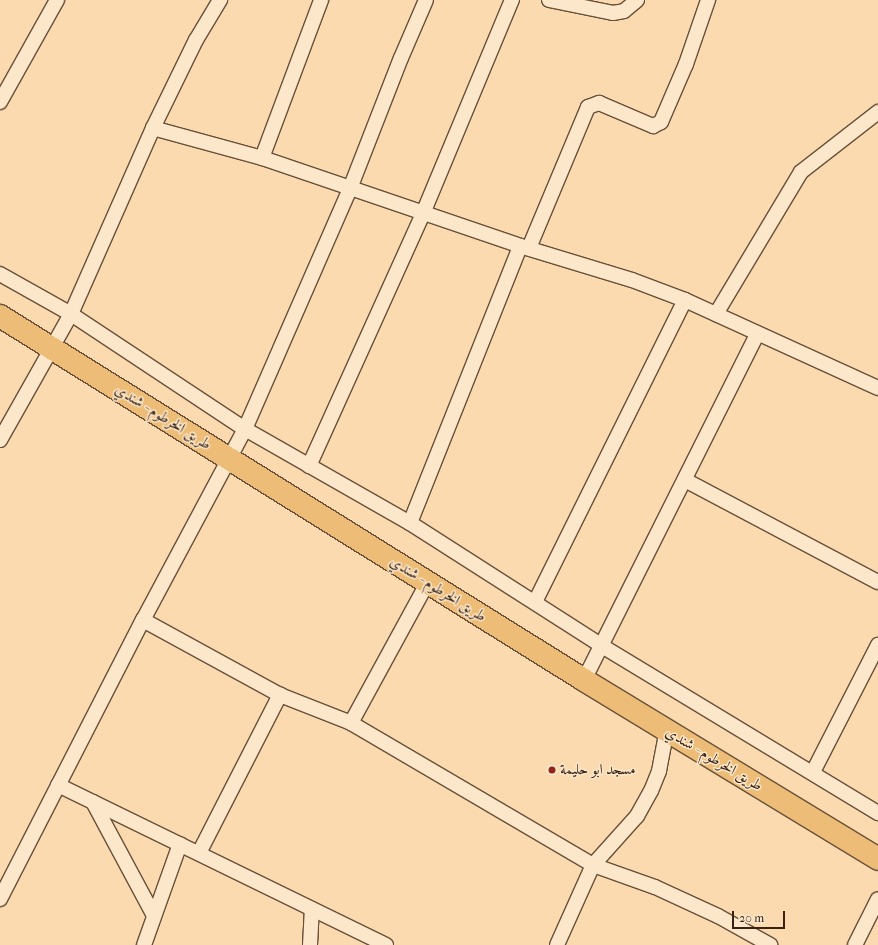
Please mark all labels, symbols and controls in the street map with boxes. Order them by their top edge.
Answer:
street label: طريق الخرطوم - شندي [112,380,214,454]
street label: طريق الخرطوم - شندي [387,552,489,626]
street label: طريق الخرطوم - شندي [662,723,766,795]
place label: مسجد ابو حليمة [560,761,635,779]
marker: مسجد ابو حليمة [547,765,557,775]
scale bar [734,903,787,929]
text: 20 m [739,911,764,925]

